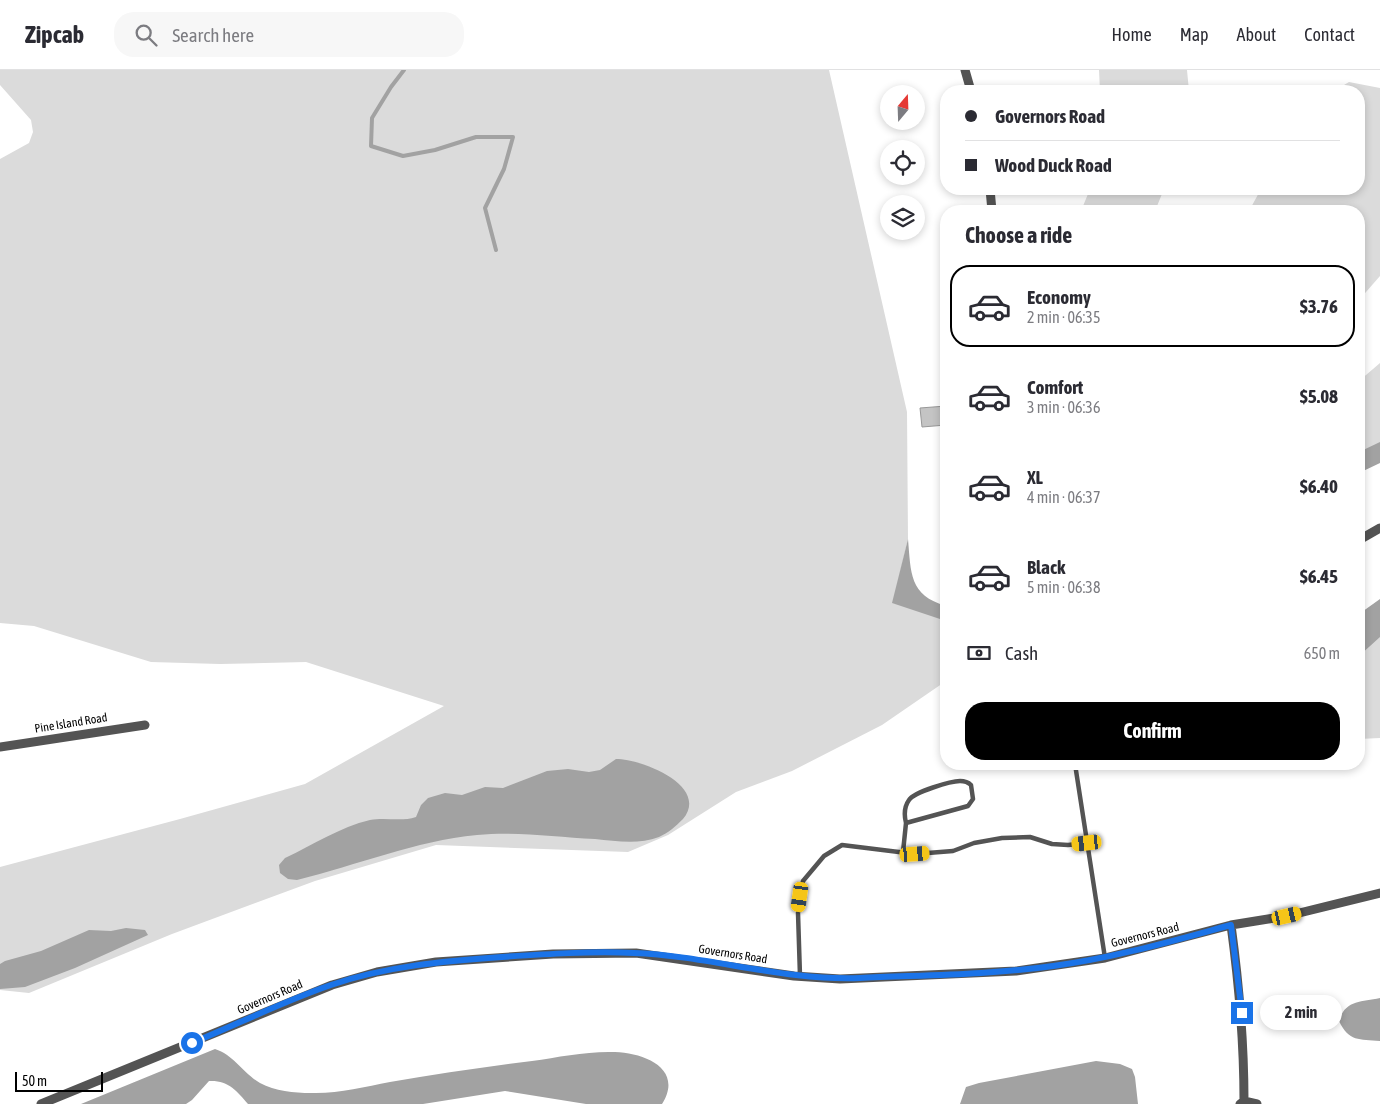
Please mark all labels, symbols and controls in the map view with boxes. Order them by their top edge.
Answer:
search box [114,12,464,57]
text: Zipcab [25,21,84,48]
icon: search [132,21,160,49]
text: Search here [172,24,254,46]
text: Home [1112,24,1152,45]
text: Map [1180,24,1209,45]
text: About [1237,24,1276,45]
text: Contact [1304,24,1355,45]
north arrow [880,85,925,130]
map controls [880,85,925,240]
text: Governors Road [995,105,1105,127]
button: locate [880,140,925,185]
text: Wood Duck Road [995,154,1112,176]
button: layers [880,195,925,240]
text: Choose a ride [965,222,1072,248]
icon: car [967,284,1012,329]
text: Economy [1027,286,1091,308]
text: $3.76 [1300,295,1338,317]
text: 2 min · 06:35 [1027,308,1100,326]
icon: car [967,374,1012,419]
text: Comfort [1027,376,1083,398]
text: $5.08 [1300,385,1338,407]
text: 3 min · 06:36 [1027,398,1100,416]
icon: car [967,464,1012,509]
text: XL [1027,466,1043,488]
text: $6.40 [1300,475,1338,497]
text: 4 min · 06:37 [1027,488,1100,506]
icon: car [967,554,1012,599]
text: Black [1027,556,1065,578]
text: $6.45 [1300,565,1338,587]
text: 5 min · 06:38 [1027,578,1100,596]
icon: cash [965,639,993,667]
text: Cash [1005,642,1038,664]
text: 650 m [1304,644,1340,662]
button: Confirm [965,702,1340,760]
street label: Pine Island Road [34,710,108,736]
car [1071,834,1102,852]
car [899,845,930,863]
car [790,881,809,913]
car [1270,905,1303,927]
street label: Governors Road [1110,920,1180,950]
street label: Governors Road [698,942,768,966]
street label: Governors Road [235,977,305,1017]
callout: 2 min [1260,996,1342,1030]
route end [1231,1002,1253,1024]
text: 2 min [1285,1003,1317,1021]
route start [181,1032,203,1054]
scale bar [15,1069,102,1092]
text: 50 m [22,1073,47,1089]

